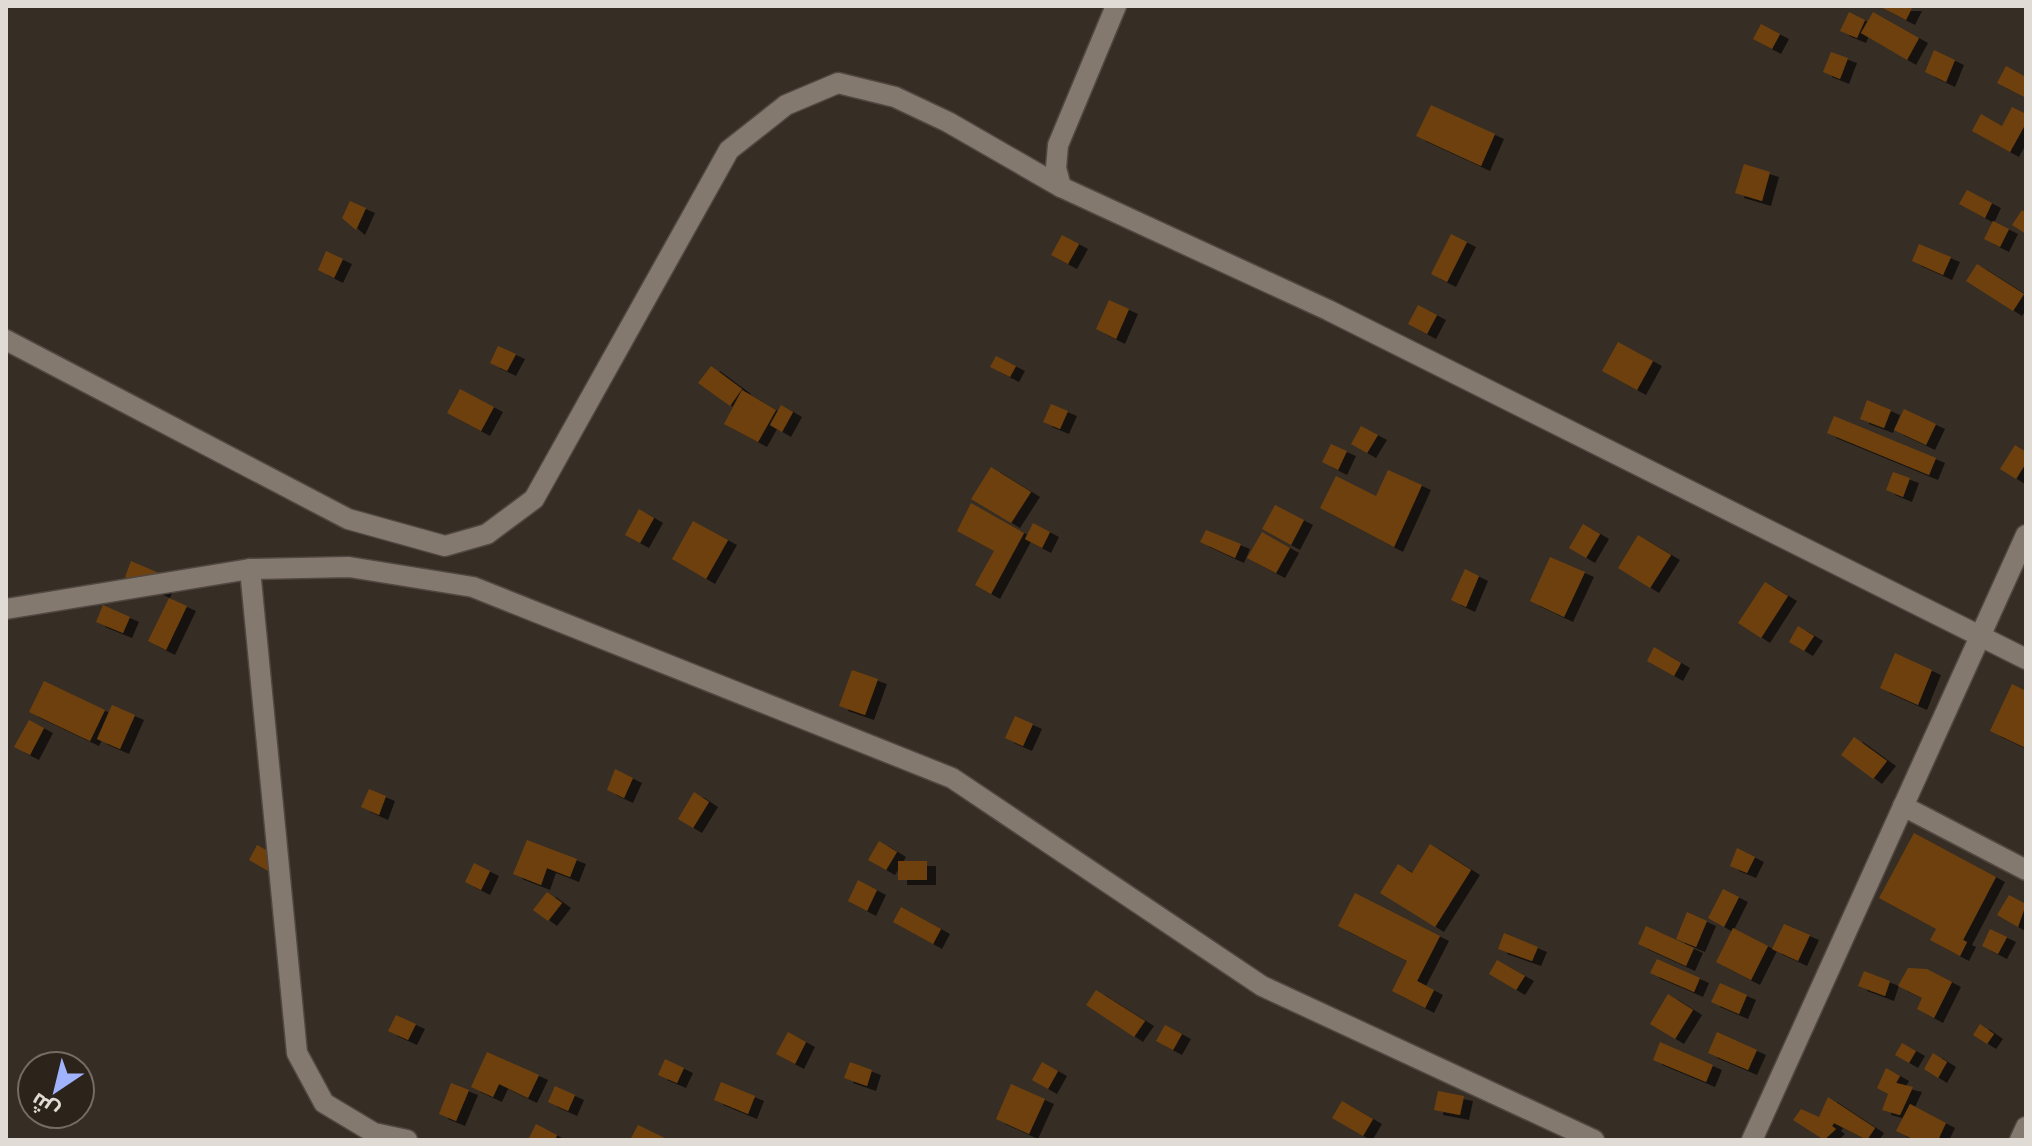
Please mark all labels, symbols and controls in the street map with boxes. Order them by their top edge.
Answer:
north arrow [16,1050,96,1130]
text: ش [26,1087,64,1125]

